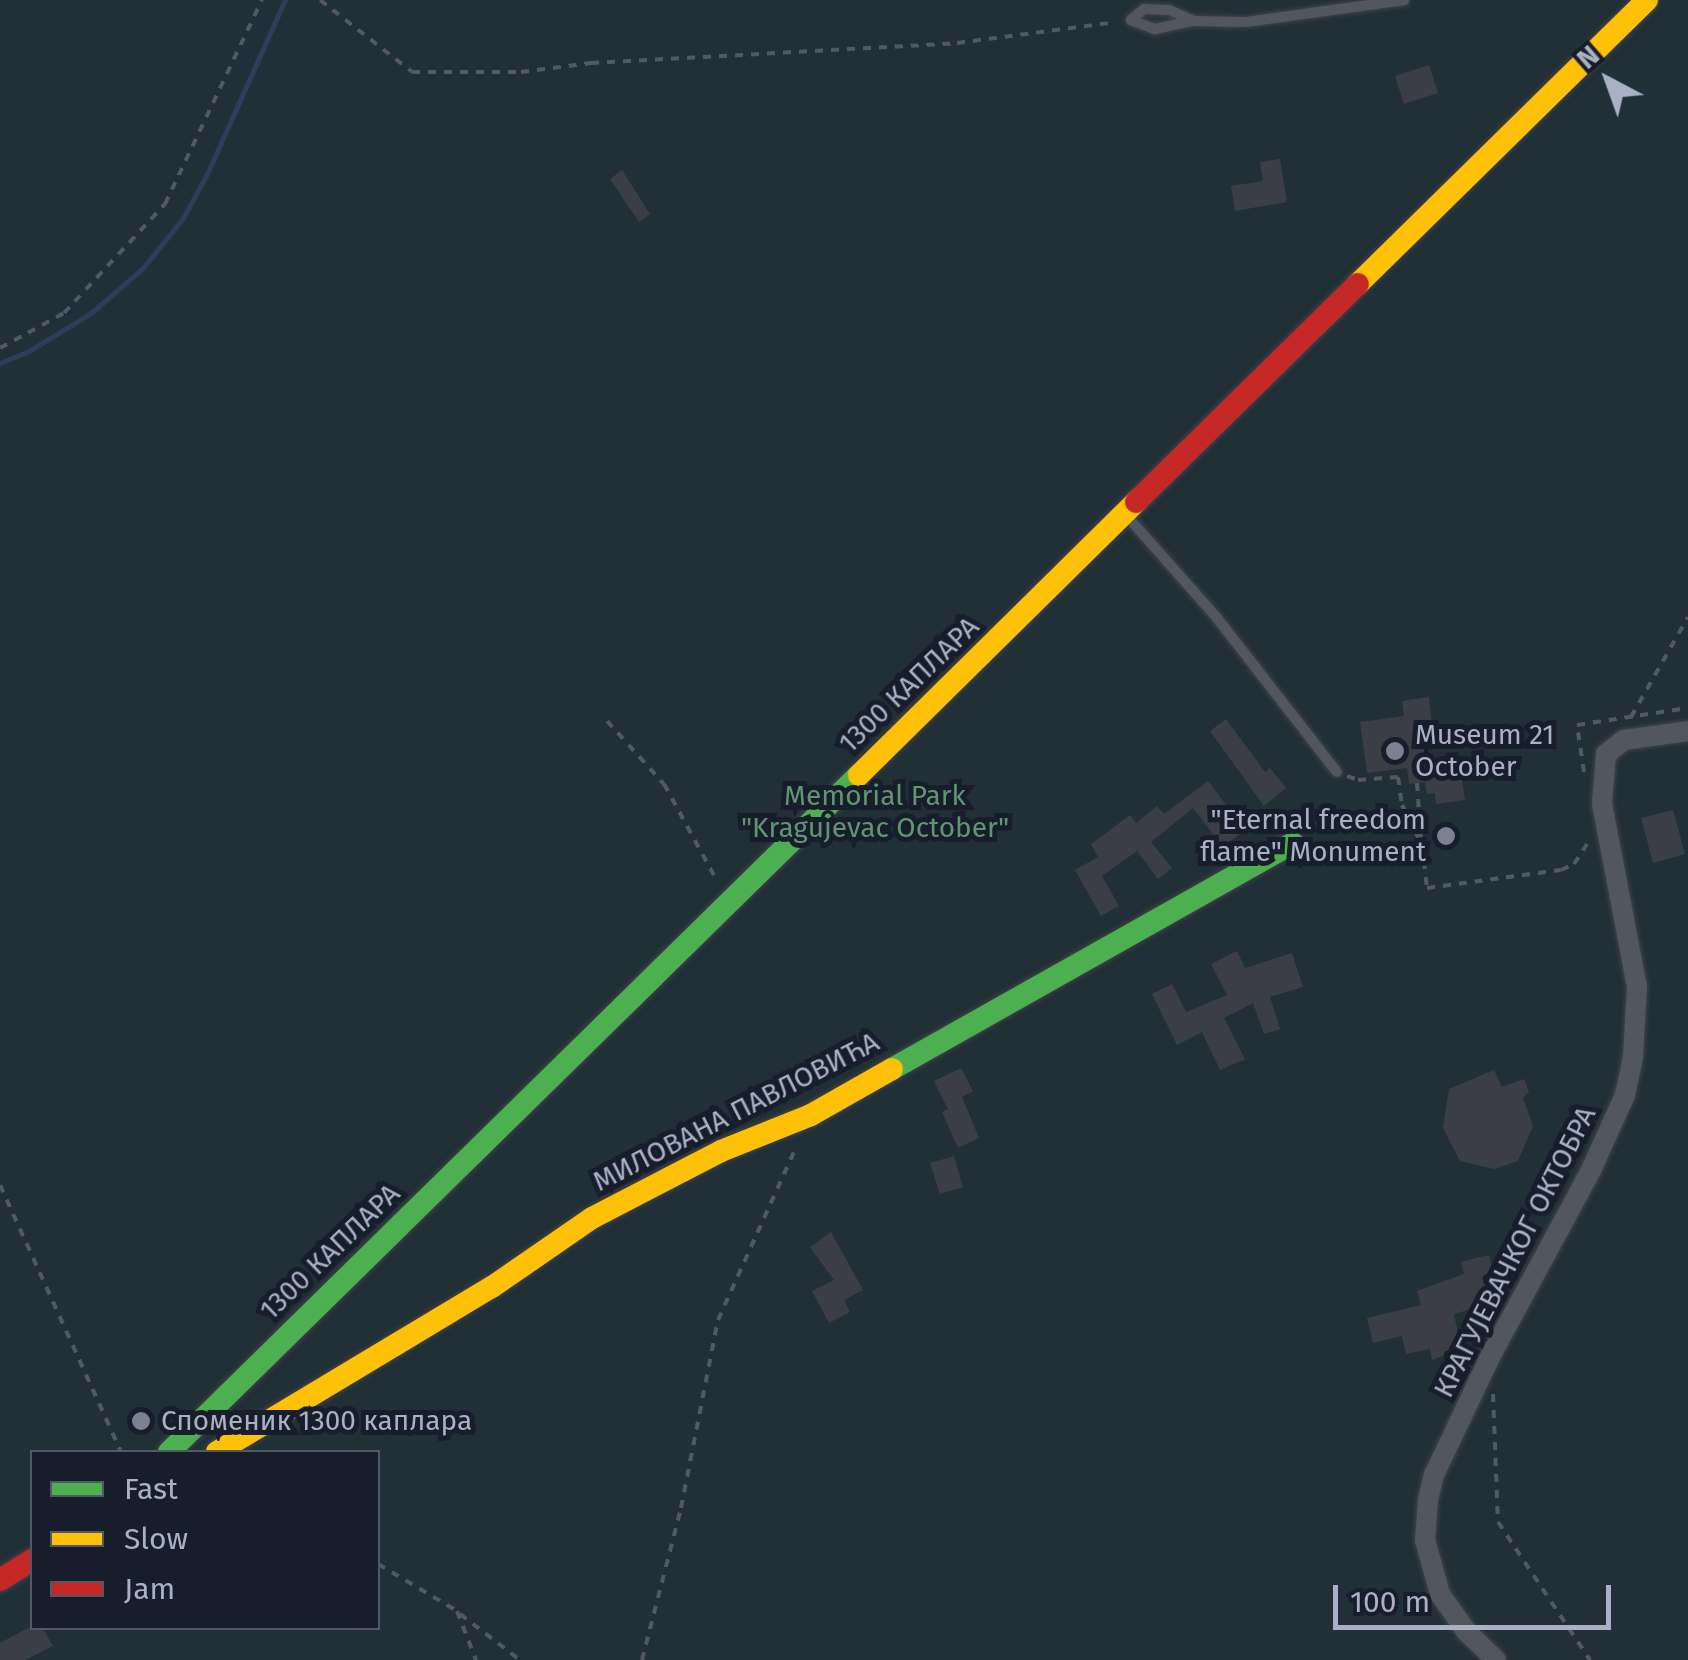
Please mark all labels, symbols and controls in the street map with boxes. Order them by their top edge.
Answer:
north arrow [1558,30,1658,130]
text: N [1570,38,1606,76]
street label: 1300 КАПЛАРА [832,610,986,760]
place label: Museum 21 October [1415,718,1554,784]
marker: Museum 21 October [1384,740,1406,762]
park label: Memorial Park "Kragujevac October" [741,779,1009,845]
place label: "Eternal freedom flame" Monument [1200,803,1426,869]
marker: "Eternal freedom flame" Monument [1435,825,1457,847]
street label: МИЛОВАНА ПАВЛОВИЋА [587,1025,885,1199]
street label: КРАГУЈЕВАЧКОГ ОКТОБРА [1427,1101,1603,1403]
street label: 1300 КАПЛАРА [253,1177,407,1327]
place label: Споменик 1300 каплара [161,1404,472,1438]
marker: Споменик 1300 каплара [130,1410,152,1432]
legend [30,1450,380,1630]
text: Fast [124,1471,178,1507]
text: Slow [124,1521,188,1557]
scale bar [1338,1565,1616,1627]
text: Jam [124,1571,175,1607]
text: 100 m [1350,1584,1430,1620]

